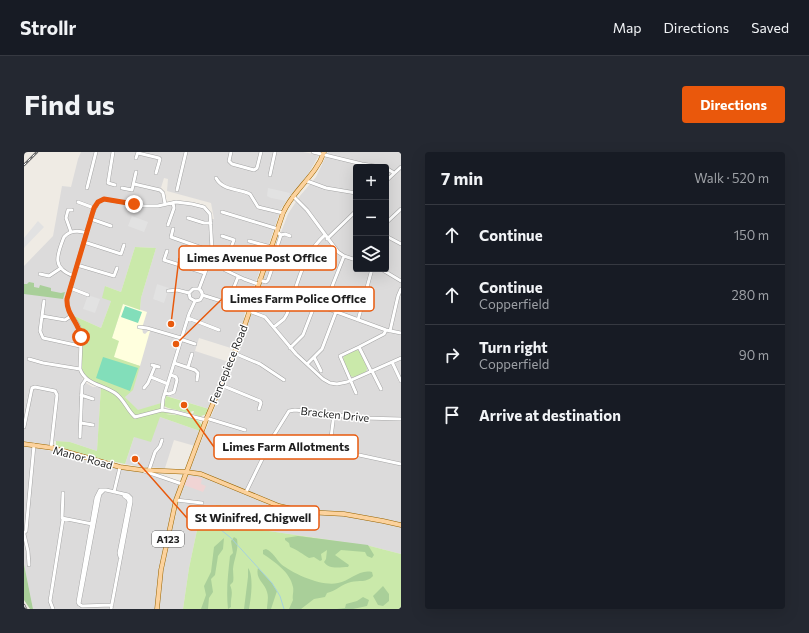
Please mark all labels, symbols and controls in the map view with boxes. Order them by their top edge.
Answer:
text: Strollr [20,16,76,39]
text: Map [613,19,642,36]
text: Directions [664,19,729,36]
text: Saved [751,19,789,36]
button: Directions [682,86,785,123]
text: Find us [24,87,115,121]
map controls [353,164,389,272]
button: + [353,164,389,200]
text: 7 min [441,168,483,189]
text: Walk · 520 m [694,170,769,186]
route end [125,195,143,213]
button: − [353,200,389,236]
icon: ahead [441,224,463,246]
text: Continue [479,226,543,244]
text: 150 m [734,227,769,243]
button: layers [353,236,389,272]
callout: Limes Avenue Post Office [179,246,336,270]
text: Limes Avenue Post Office [187,250,327,264]
text: Continue [479,278,543,296]
icon: ahead [441,284,463,306]
callout: Limes Farm Police Office [222,287,374,311]
text: 280 m [732,287,769,303]
text: Limes Farm Police Office [230,291,366,305]
text: Copperfield [479,296,549,312]
street label: Fencepiece Road [206,323,250,405]
route start [72,328,90,346]
text: Turn right [479,338,548,356]
icon: right [441,344,463,366]
text: 90 m [739,347,769,363]
text: Copperfield [479,356,549,372]
street label: Bracken Drive [300,404,370,424]
icon: arrive [441,404,463,426]
text: Arrive at destination [479,406,621,424]
callout: Limes Farm Allotments [214,435,358,459]
text: Limes Farm Allotments [222,439,350,453]
street label: Manor Road [52,443,114,471]
callout: St Winifred, Chigwell [187,506,319,530]
text: St Winifred, Chigwell [195,510,311,524]
road number: A123 [152,531,184,547]

